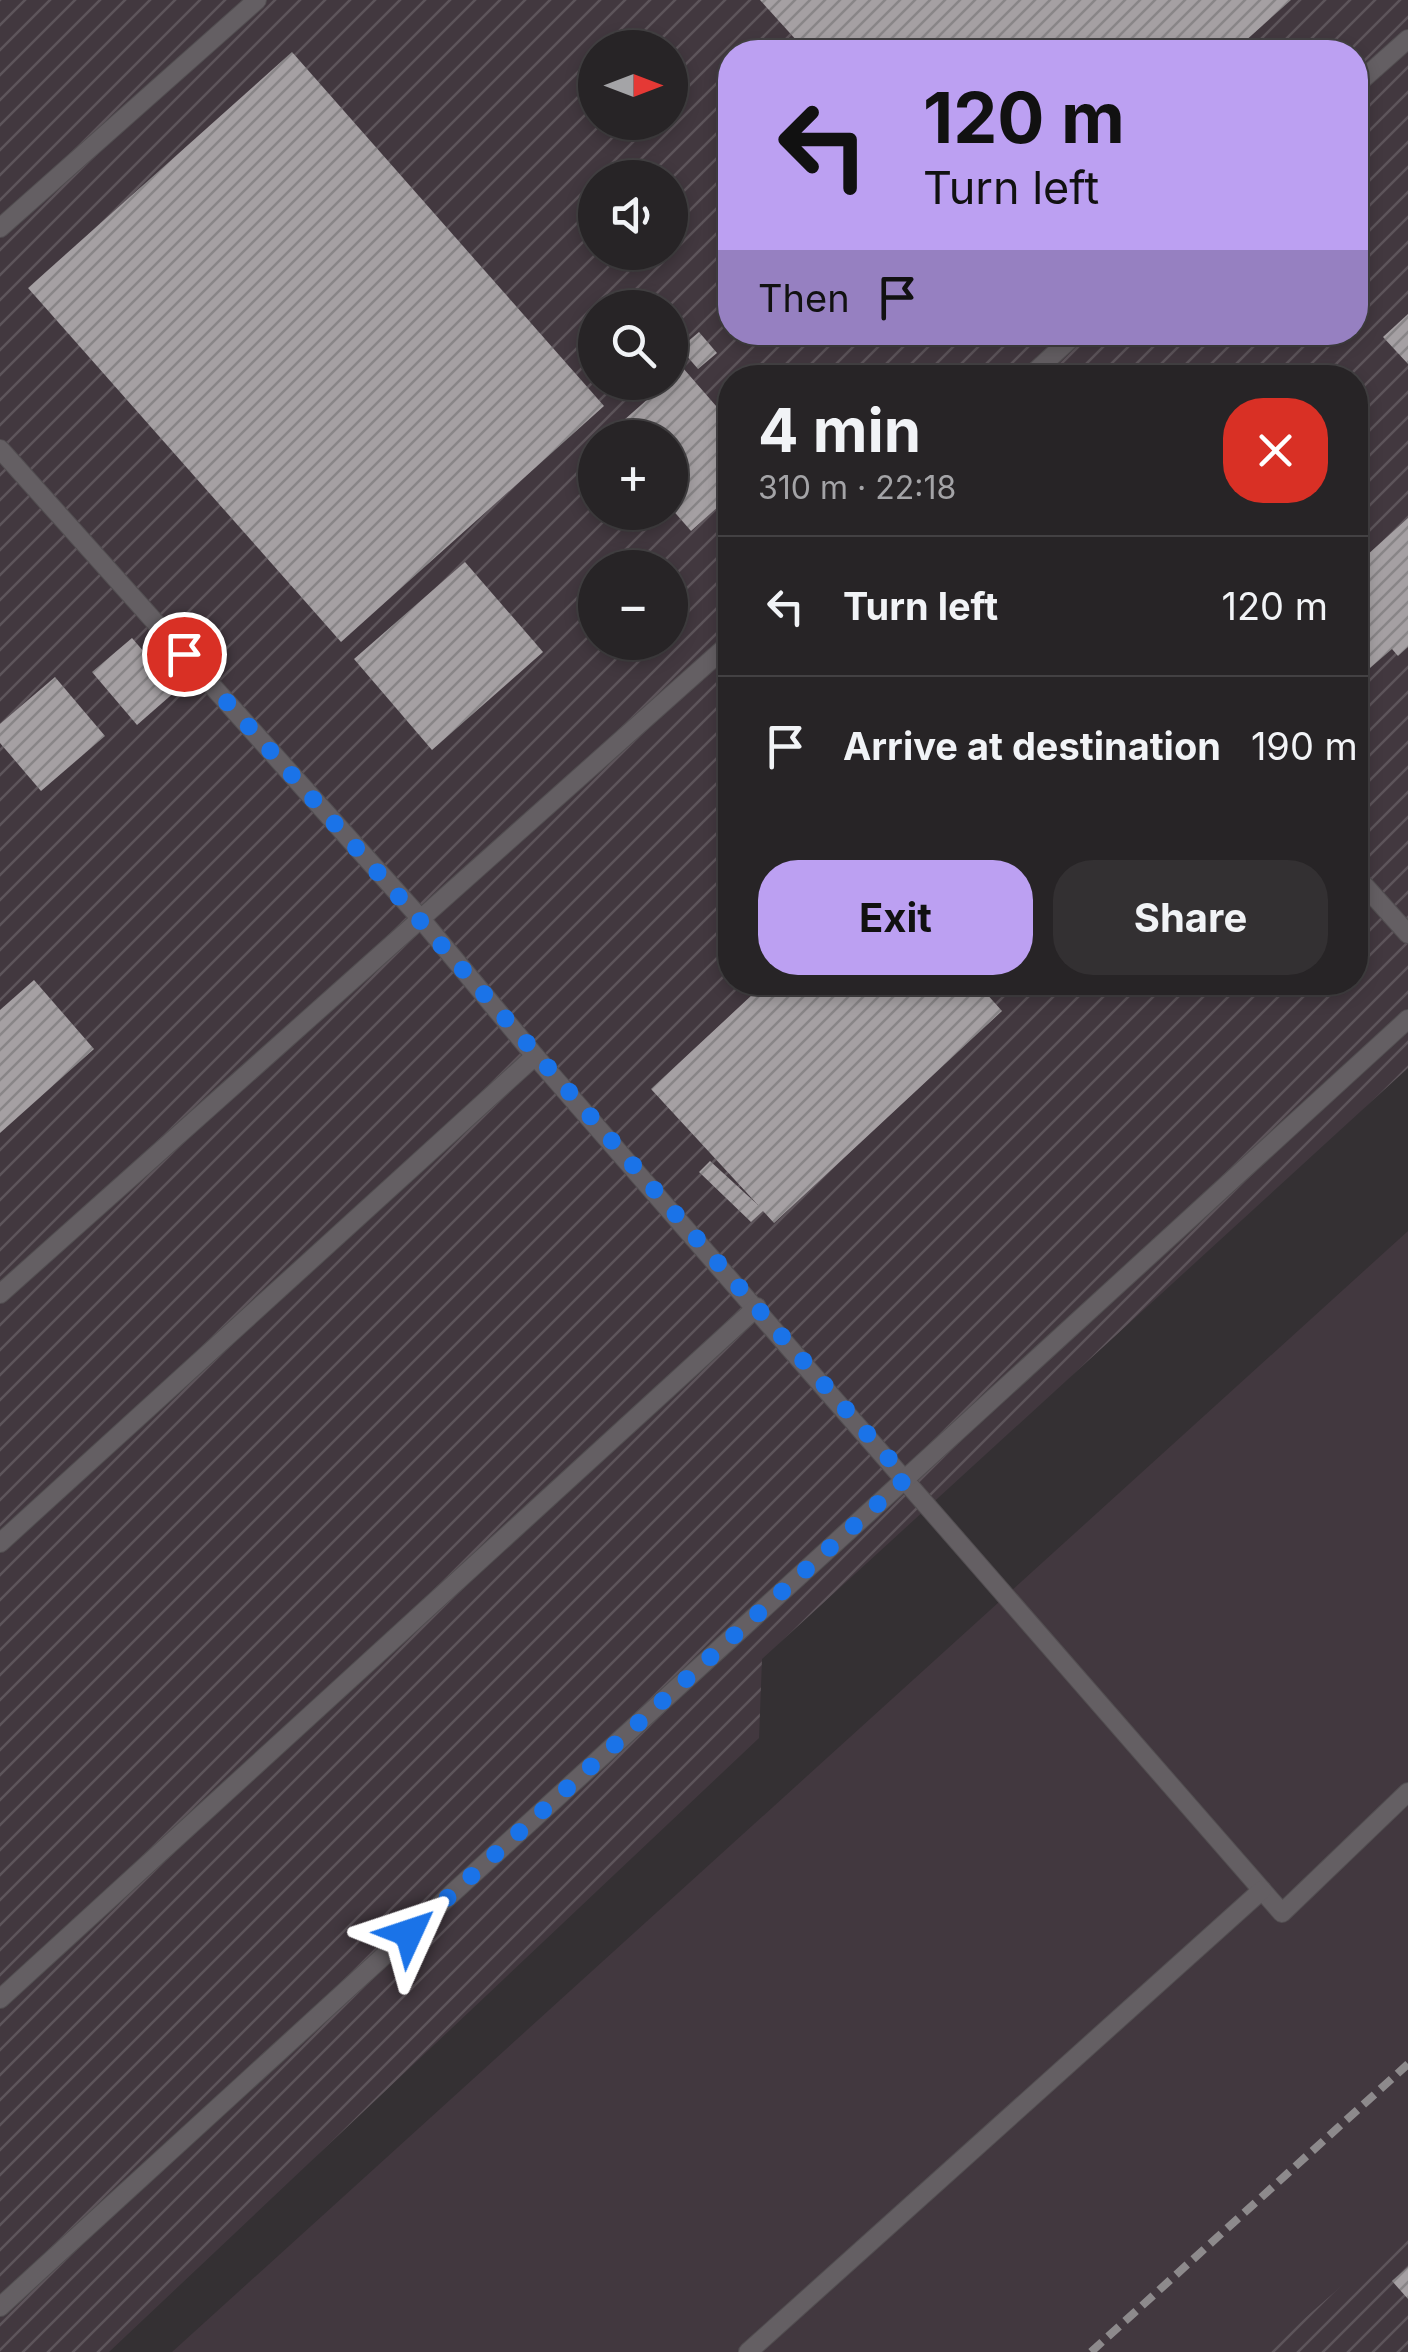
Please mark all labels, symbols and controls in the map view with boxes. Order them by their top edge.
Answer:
north arrow [578,30,688,140]
map controls [578,30,688,660]
text: 120 m [923,75,1125,160]
icon: left [758,80,888,210]
button: sound [578,160,688,270]
text: Turn left [923,160,1099,215]
icon: arrive [870,270,925,325]
text: Then [758,275,850,321]
button: search [578,290,688,400]
text: 4 min [758,394,921,466]
button: close [1223,398,1328,503]
button: + [578,420,688,530]
text: 310 m · 22:18 [758,468,956,507]
button: − [578,550,688,660]
icon: left [758,579,813,634]
text: Turn left [843,583,998,629]
text: 120 m [1221,583,1328,629]
pin [142,612,227,697]
icon: arrive [157,627,212,682]
icon: arrive [758,719,813,774]
text: Arrive at destination [843,723,1221,769]
text: 190 m [1251,723,1358,769]
button: Exit [758,860,1033,975]
button: Share [1053,860,1328,975]
position arrow [357,1881,461,1985]

